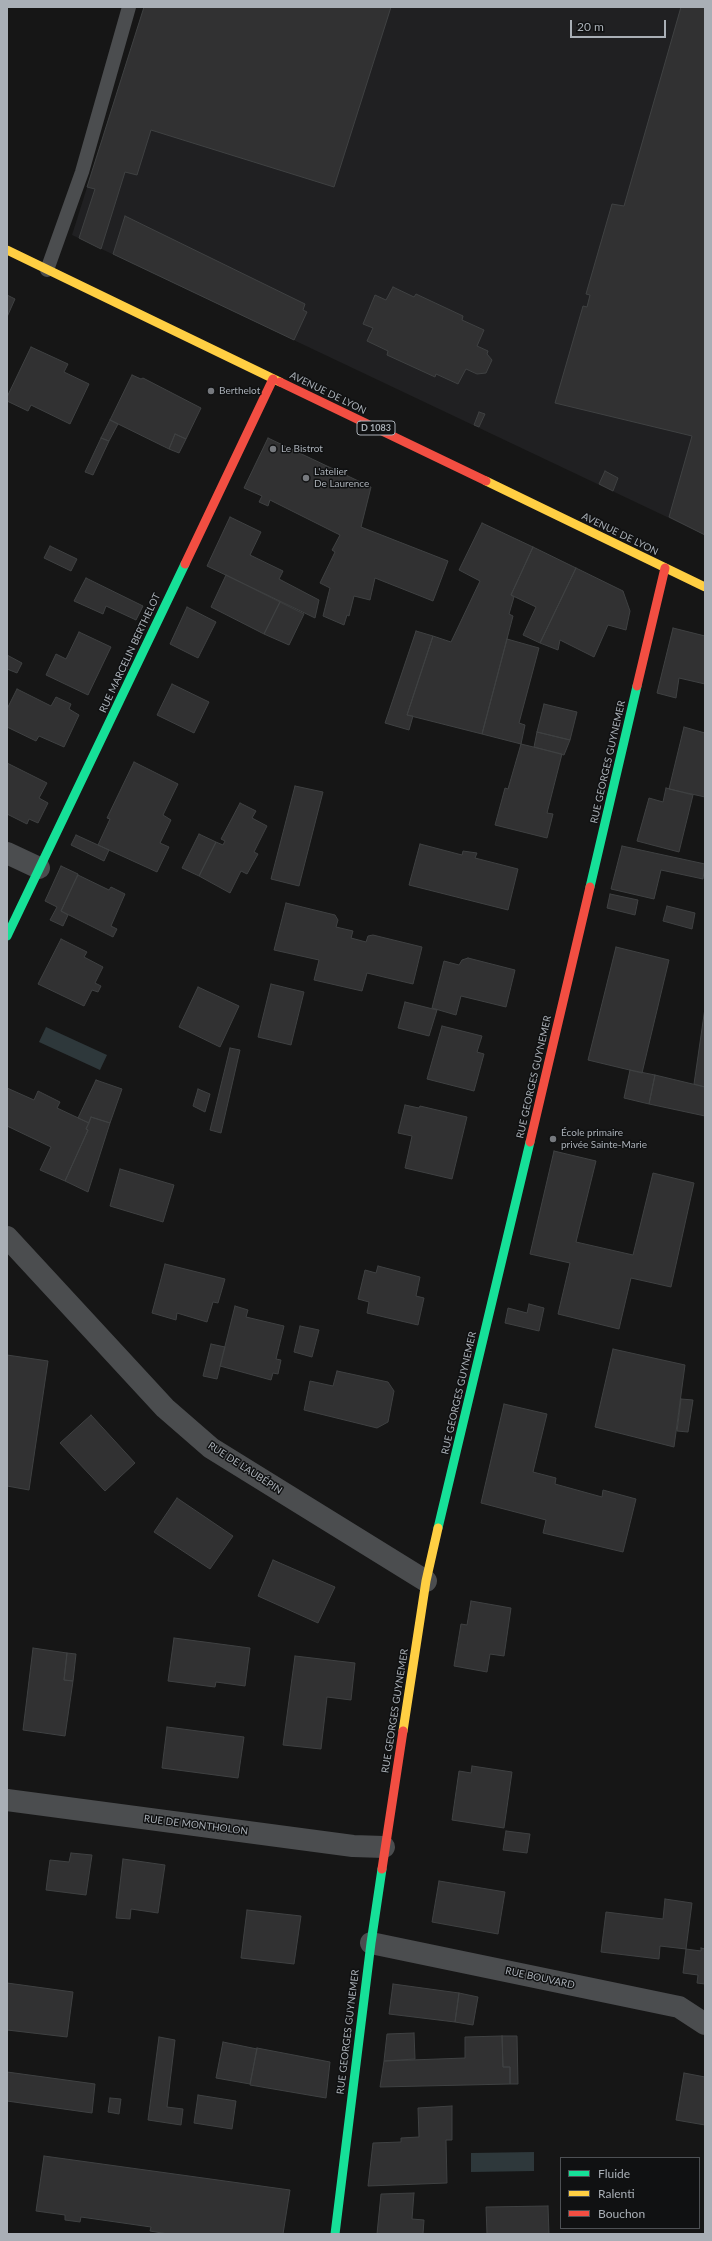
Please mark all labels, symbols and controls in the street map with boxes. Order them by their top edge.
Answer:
scale bar [572,12,668,38]
text: 20 m [577,19,604,34]
street label: AVENUE DE LYON [288,369,368,417]
place label: Berthelot [219,385,260,397]
marker: Berthelot [206,386,216,396]
road number: D 1083 [357,421,395,435]
place label: Le Bistrot [281,443,323,455]
marker: Le Bistrot [268,444,278,454]
place label: L'atelier De Laurence [314,466,369,490]
marker: L'atelier De Laurence [301,473,311,483]
street label: AVENUE DE LYON [580,510,660,558]
street label: RUE MARCELIN BERTHELOT [97,591,163,715]
street label: RUE GEORGES GUYNEMER [588,699,628,825]
street label: RUE GEORGES GUYNEMER [514,1014,554,1140]
place label: École primaire privée Sainte-Marie [561,1127,647,1150]
marker: École primaire privée Sainte-Marie [548,1134,558,1144]
street label: RUE GEORGES GUYNEMER [439,1330,479,1456]
street label: RUE DE L'AUBÉPIN [206,1440,284,1496]
street label: RUE GEORGES GUYNEMER [379,1648,411,1774]
street label: RUE DE MONTHOLON [143,1813,249,1837]
street label: RUE BOUVARD [504,1965,576,1991]
street label: RUE GEORGES GUYNEMER [334,1969,362,2095]
legend [560,2157,700,2229]
text: Fluide [598,2166,630,2181]
text: Ralenti [598,2186,635,2201]
text: Bouchon [598,2206,645,2221]

